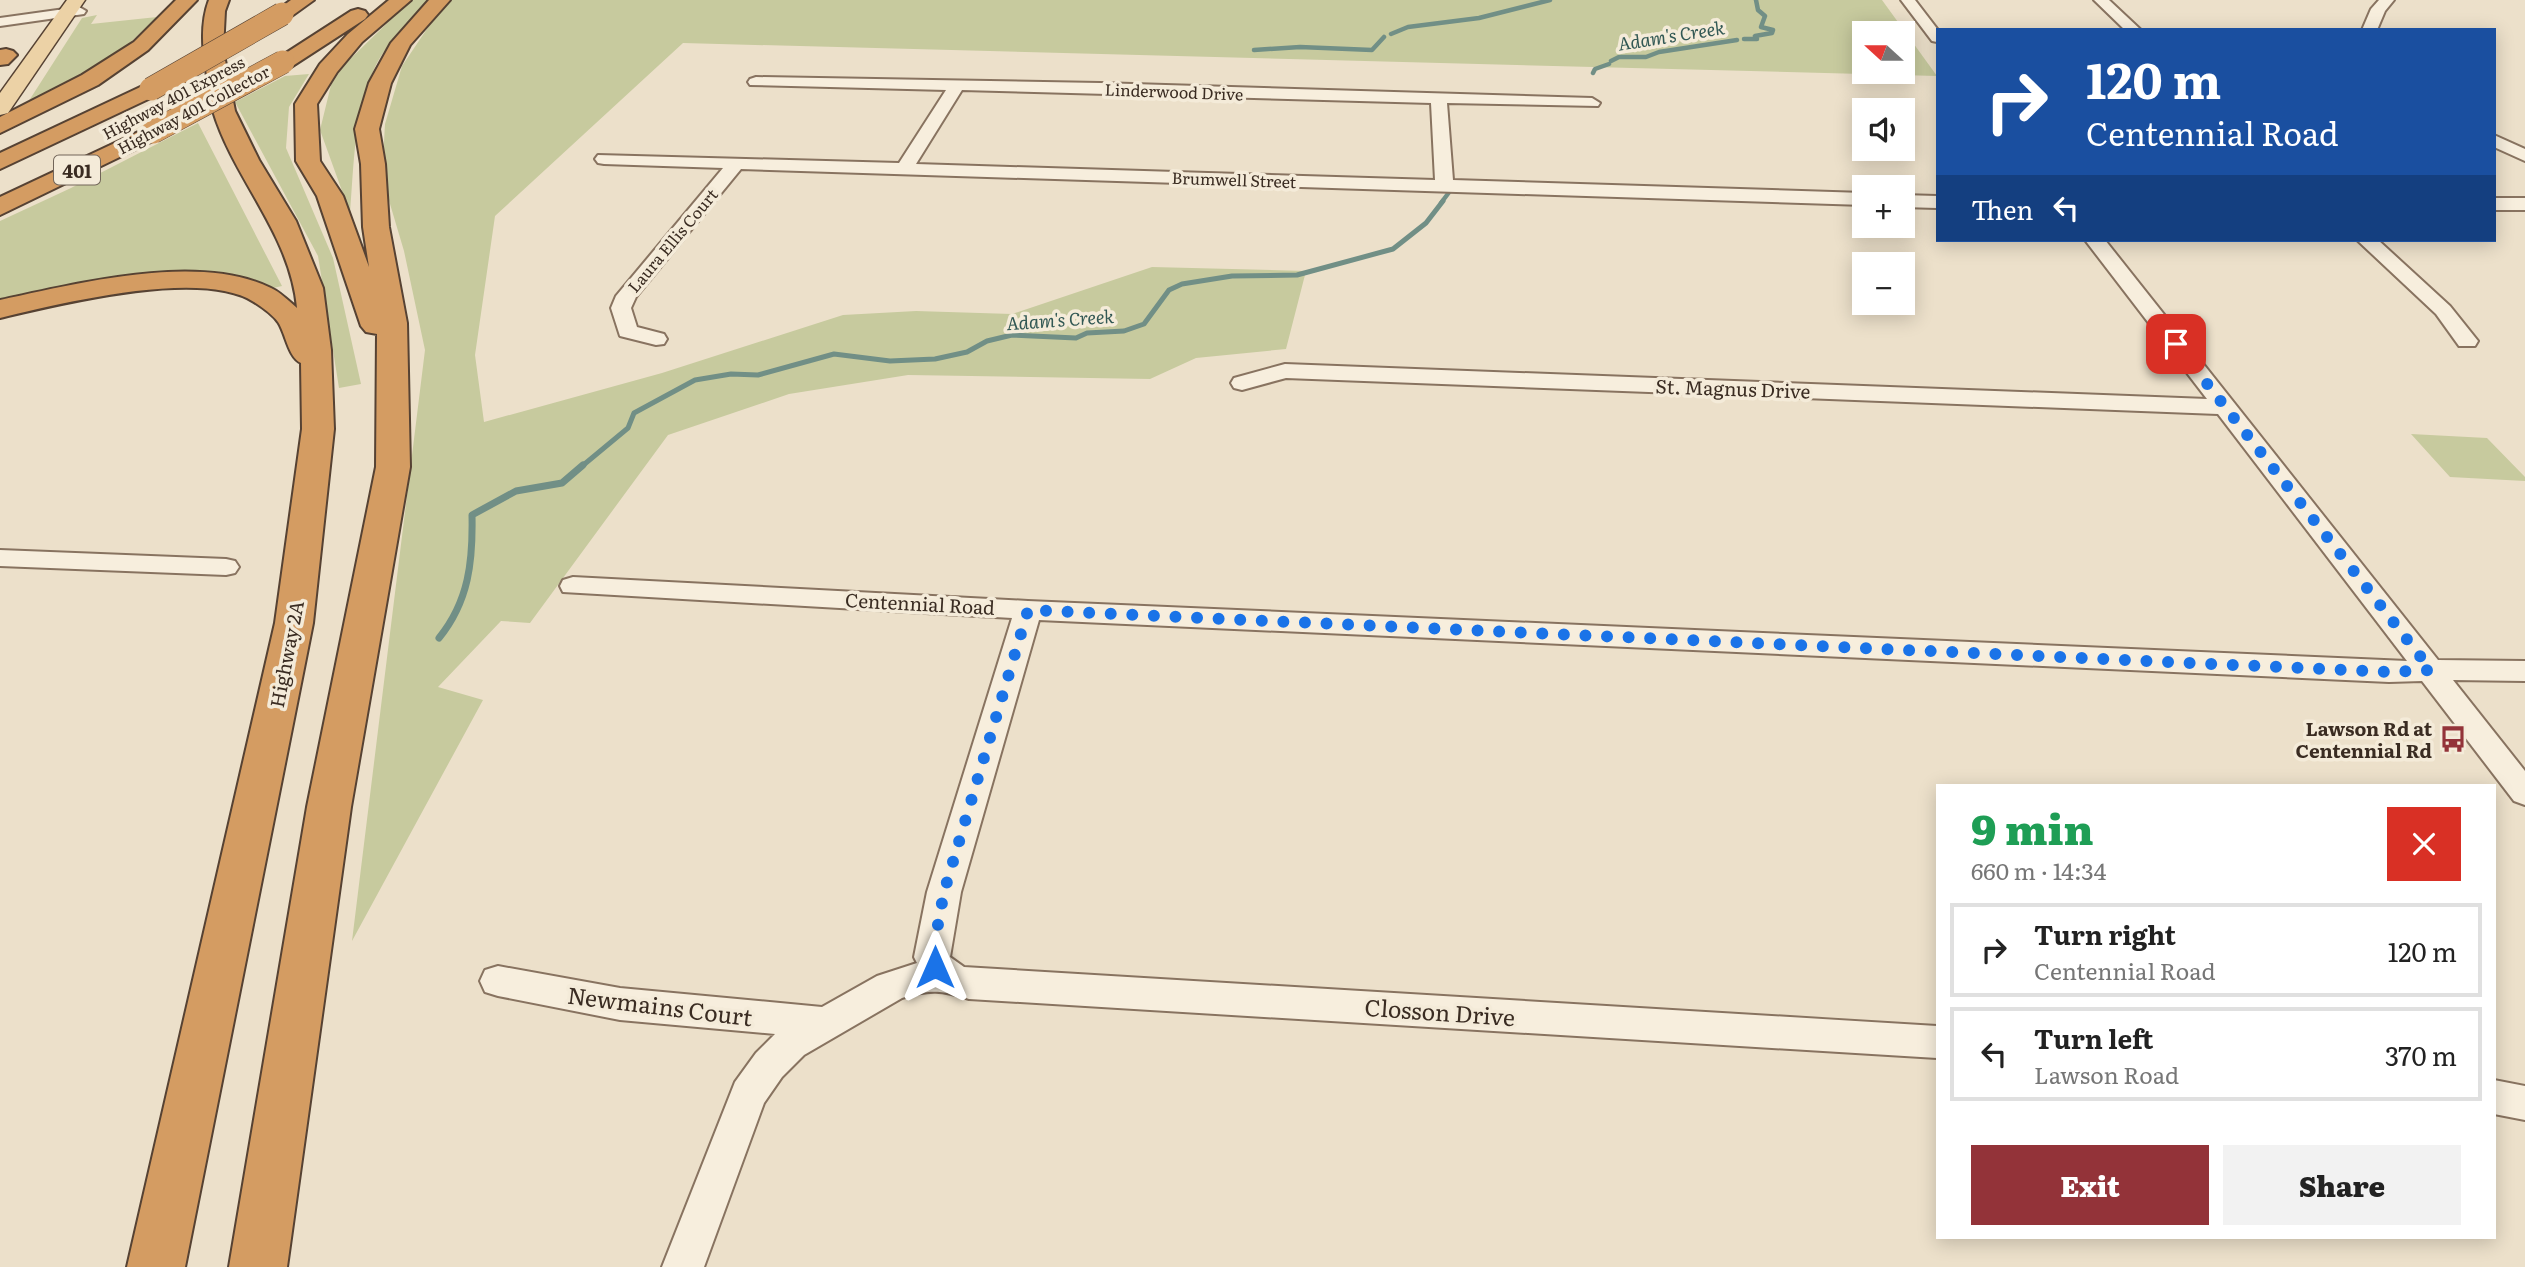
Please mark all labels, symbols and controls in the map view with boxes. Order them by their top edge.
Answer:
water label: Adam's Creek [1616,13,1726,57]
north arrow [1852,21,1914,84]
map controls [1852,21,1915,315]
text: 120 m [2086,41,2221,114]
street label: Highway 401 Express [98,49,248,145]
icon: right [1971,56,2062,147]
street label: Highway 401 Collector [113,58,274,159]
street label: Linderwood Drive [1104,77,1244,105]
button: sound [1852,98,1915,161]
text: Centennial Road [2086,108,2339,156]
road number: 401 [54,155,100,184]
street label: Brumwell Street [1171,165,1297,193]
button: + [1852,175,1915,238]
street label: Laura Ellis Court [621,182,723,297]
text: Then [1971,189,2033,228]
icon: left [2047,189,2085,227]
button: − [1852,252,1915,315]
water label: Adam's Creek [1005,302,1115,336]
pin [2146,314,2206,374]
icon: arrive [2157,325,2195,363]
street label: St. Magnus Drive [1655,371,1811,405]
street label: Centennial Road [844,585,996,621]
street label: Highway 2A [262,598,310,710]
place label: Lawson Rd at Centennial Rd [2296,714,2433,764]
bus stop icon: Lawson Rd at Centennial Rd [2438,724,2468,754]
text: 9 min [1971,796,2094,858]
button: close [2387,807,2461,881]
text: 660 m · 14:34 [1971,853,2106,887]
text: Turn right [2034,914,2176,953]
position arrow [898,930,972,1004]
icon: right [1975,931,2013,969]
text: 120 m [2388,931,2457,970]
text: Centennial Road [2034,953,2216,987]
street label: Newmains Court [566,977,755,1033]
street label: Closson Drive [1364,989,1516,1033]
text: Turn left [2034,1018,2153,1057]
icon: left [1975,1035,2013,1073]
text: 370 m [2385,1035,2457,1074]
text: Lawson Road [2034,1057,2179,1091]
button: Exit [1971,1145,2209,1225]
button: Share [2223,1145,2461,1225]

